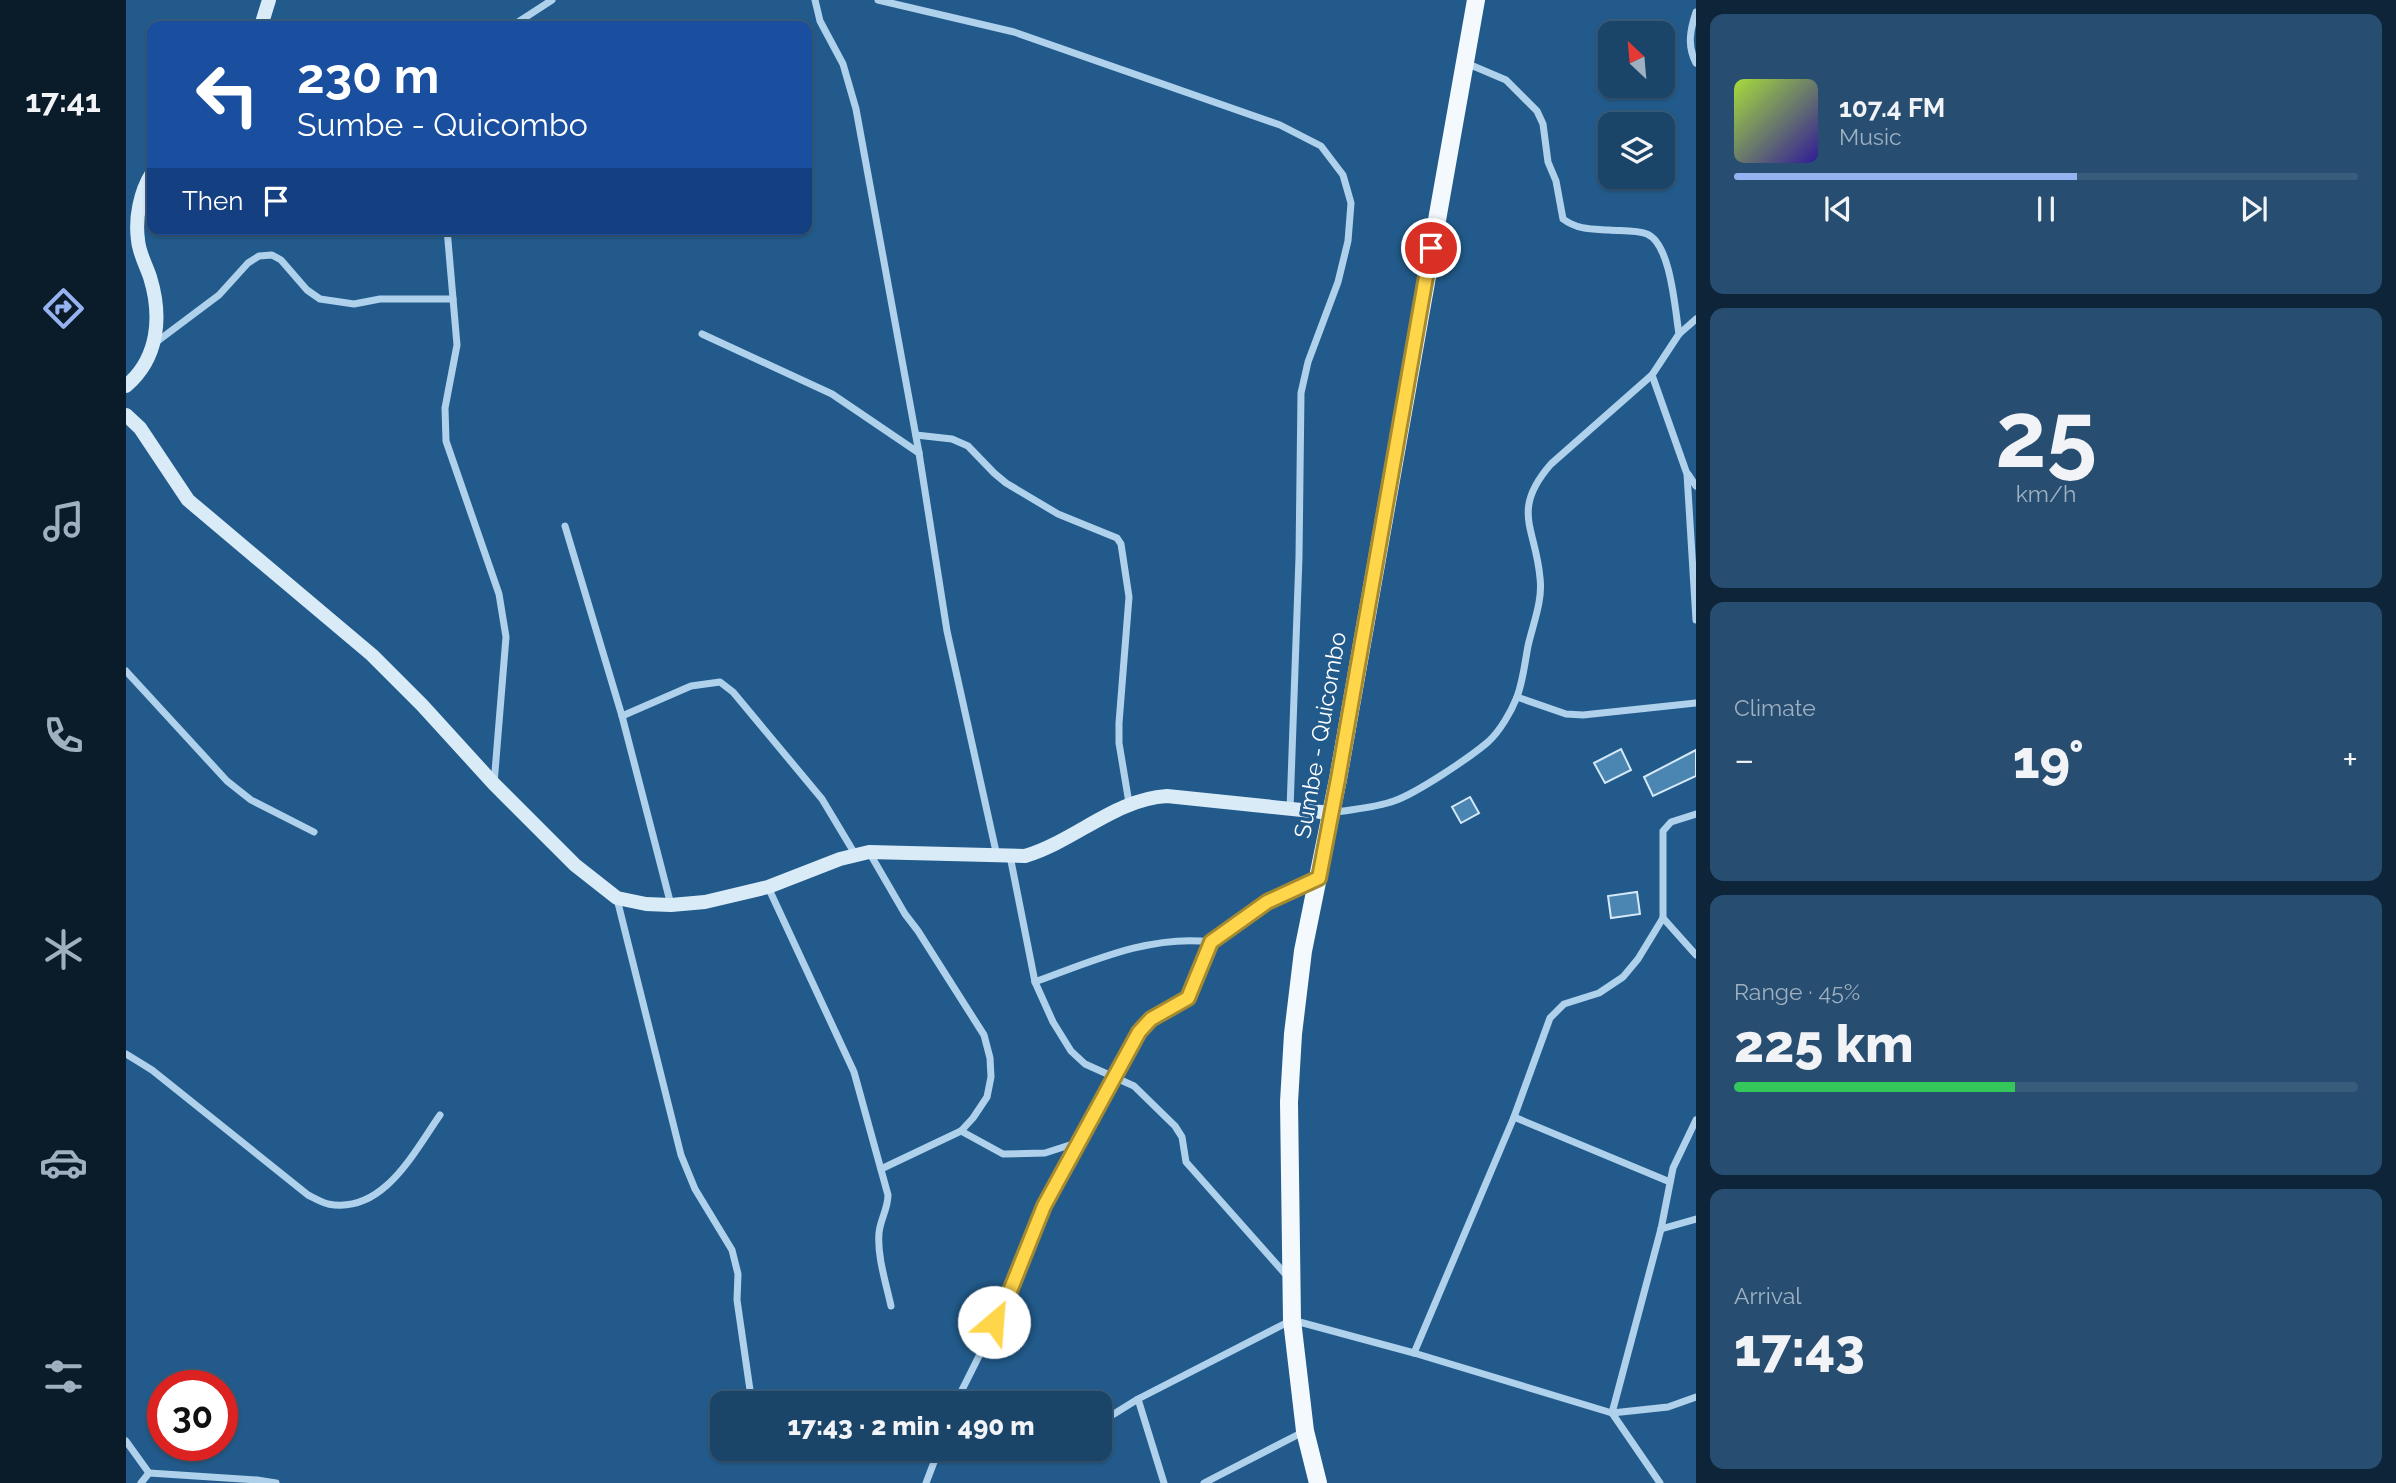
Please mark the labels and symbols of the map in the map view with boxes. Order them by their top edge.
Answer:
north arrow [1598,21,1675,98]
pin [1401,218,1461,278]
street label: Sumbe - Quicombo [1288,630,1351,840]
position arrow [957,1285,1031,1359]
speed limit sign: 30 [147,1370,238,1461]

